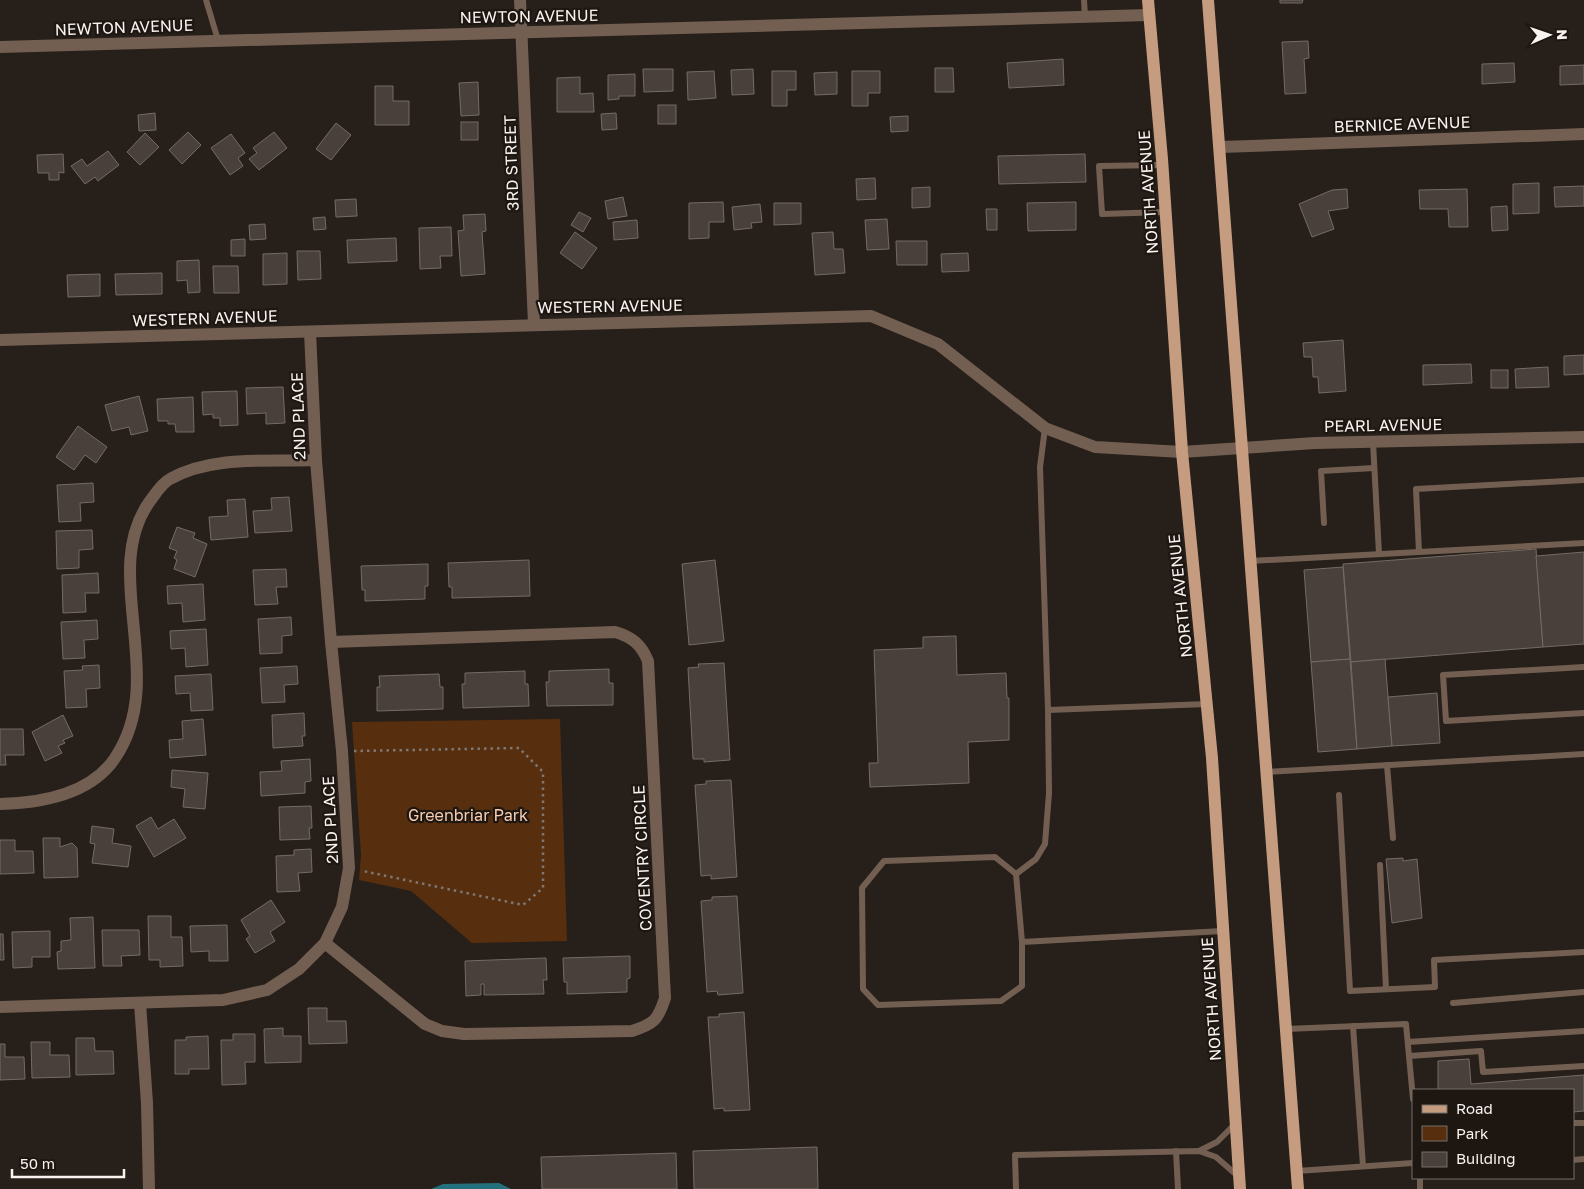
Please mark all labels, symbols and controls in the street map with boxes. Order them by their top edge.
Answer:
street label: NEWTON AVENUE [459,5,599,27]
north arrow [1524,10,1574,60]
street label: NEWTON AVENUE [54,15,194,39]
text: N [1554,29,1571,40]
street label: BERNICE AVENUE [1333,112,1471,136]
street label: 3RD STREET [499,115,523,211]
street label: NORTH AVENUE [1134,129,1162,255]
street label: WESTERN AVENUE [537,295,683,317]
street label: WESTERN AVENUE [132,305,278,331]
street label: 2ND PLACE [286,372,310,460]
street label: PEARL AVENUE [1324,414,1442,436]
street label: NORTH AVENUE [1164,533,1196,659]
street label: 2ND PLACE [318,776,342,864]
street label: COVENTRY CIRCLE [628,784,656,932]
park label: Greenbriar Park [408,805,528,825]
street label: NORTH AVENUE [1197,936,1225,1062]
legend [1412,1089,1574,1179]
text: Road [1456,1099,1493,1117]
text: Park [1456,1124,1489,1142]
scale bar [12,1146,125,1178]
text: Building [1456,1149,1516,1167]
text: 50 m [20,1154,55,1172]

